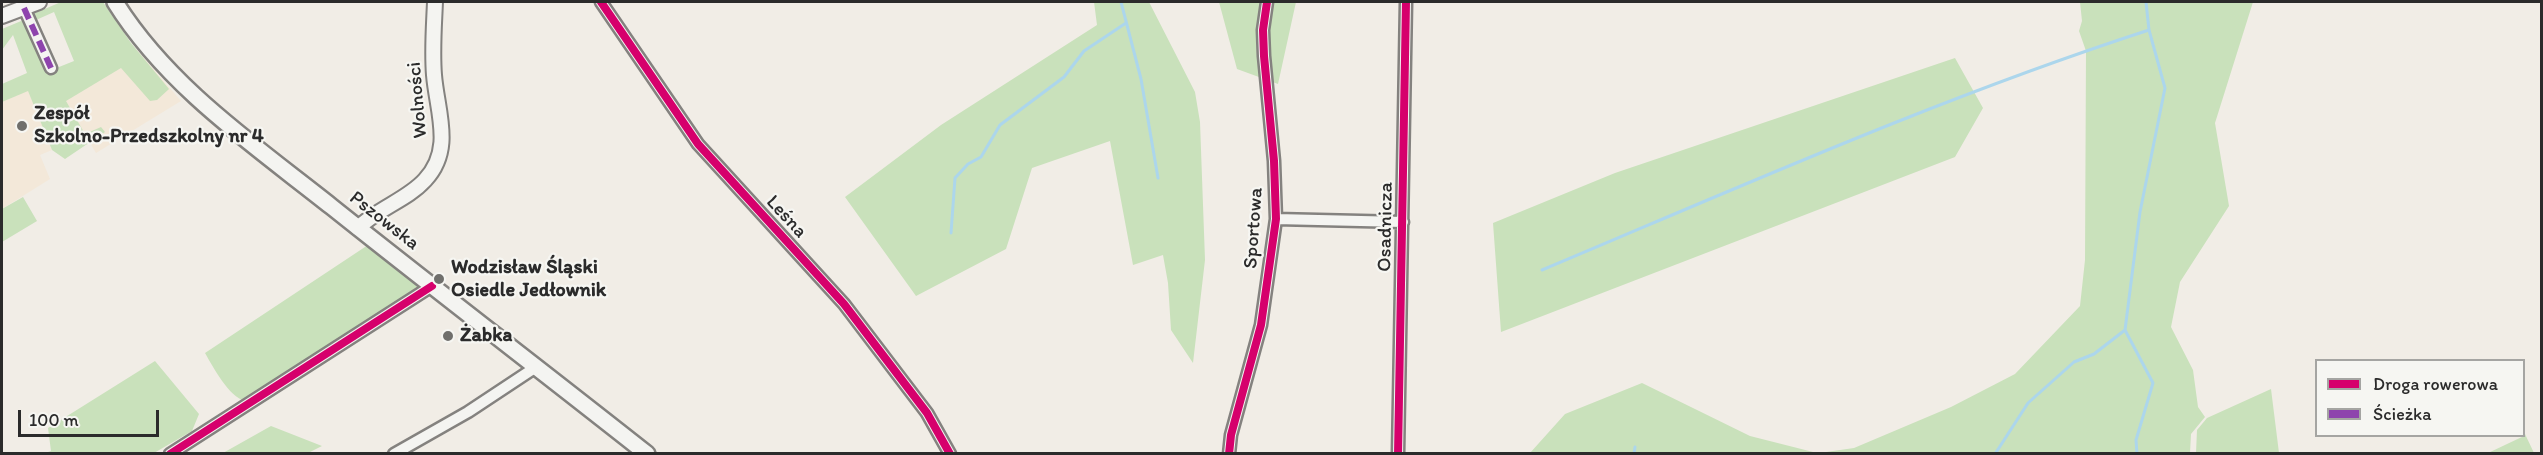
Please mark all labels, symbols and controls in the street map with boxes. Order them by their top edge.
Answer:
street label: Wolności [403,61,433,139]
place label: Zespół Szkolno-Przedszkolny nr 4 [34,102,264,149]
marker: Zespół Szkolno-Przedszkolny nr 4 [15,119,29,133]
street label: Osadnicza [1373,182,1399,272]
street label: Pszowska [344,186,424,256]
street label: Sportowa [1239,187,1269,269]
street label: Leśna [760,191,812,243]
place label: Wodzisław Śląski Osiedle Jedłownik [451,256,606,303]
marker: Wodzisław Śląski Osiedle Jedłownik [432,272,446,286]
place label: Żabka [460,324,512,348]
marker: Żabka [441,329,455,343]
legend [2315,359,2525,437]
text: Droga rowerowa [2373,373,2498,395]
scale bar [21,398,162,436]
text: Ścieżka [2373,403,2432,425]
text: 100 m [29,409,79,431]

